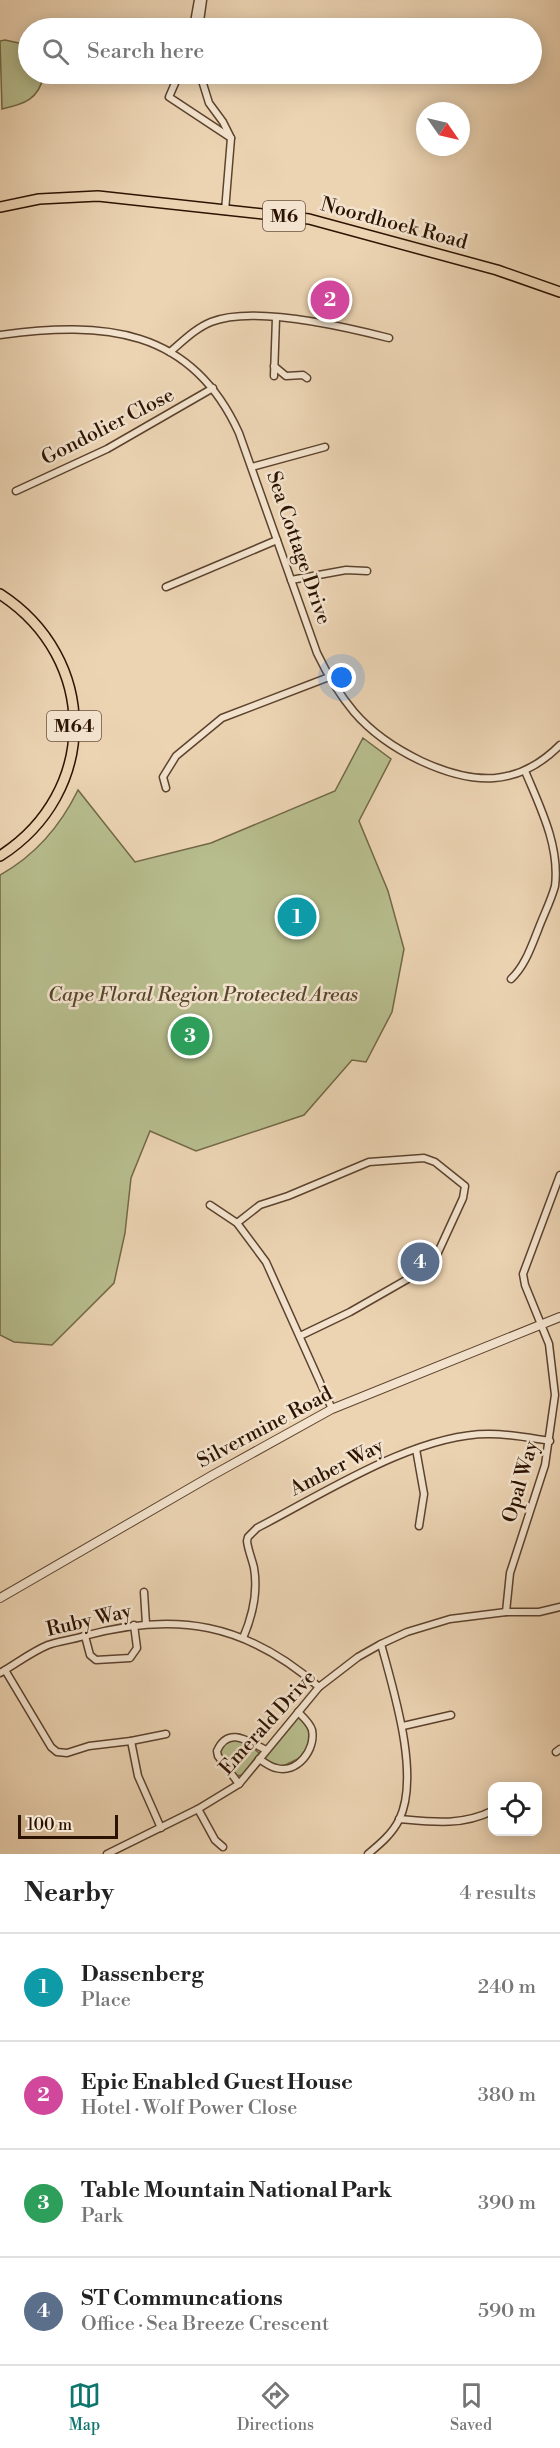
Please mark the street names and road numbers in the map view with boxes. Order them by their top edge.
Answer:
street label: Noordhoek Road [318,192,471,256]
road number: M6 [263,201,305,231]
street label: Gondolier Close [37,383,179,471]
street label: Sea Cottage Drive [260,468,336,628]
road number: M64 [47,711,101,741]
street label: Silvermine Road [193,1382,337,1474]
street label: Amber Way [285,1434,388,1503]
street label: Opal Way [497,1438,545,1526]
street label: Ruby Way [44,1599,134,1643]
street label: Emerald Drive [214,1665,322,1781]

